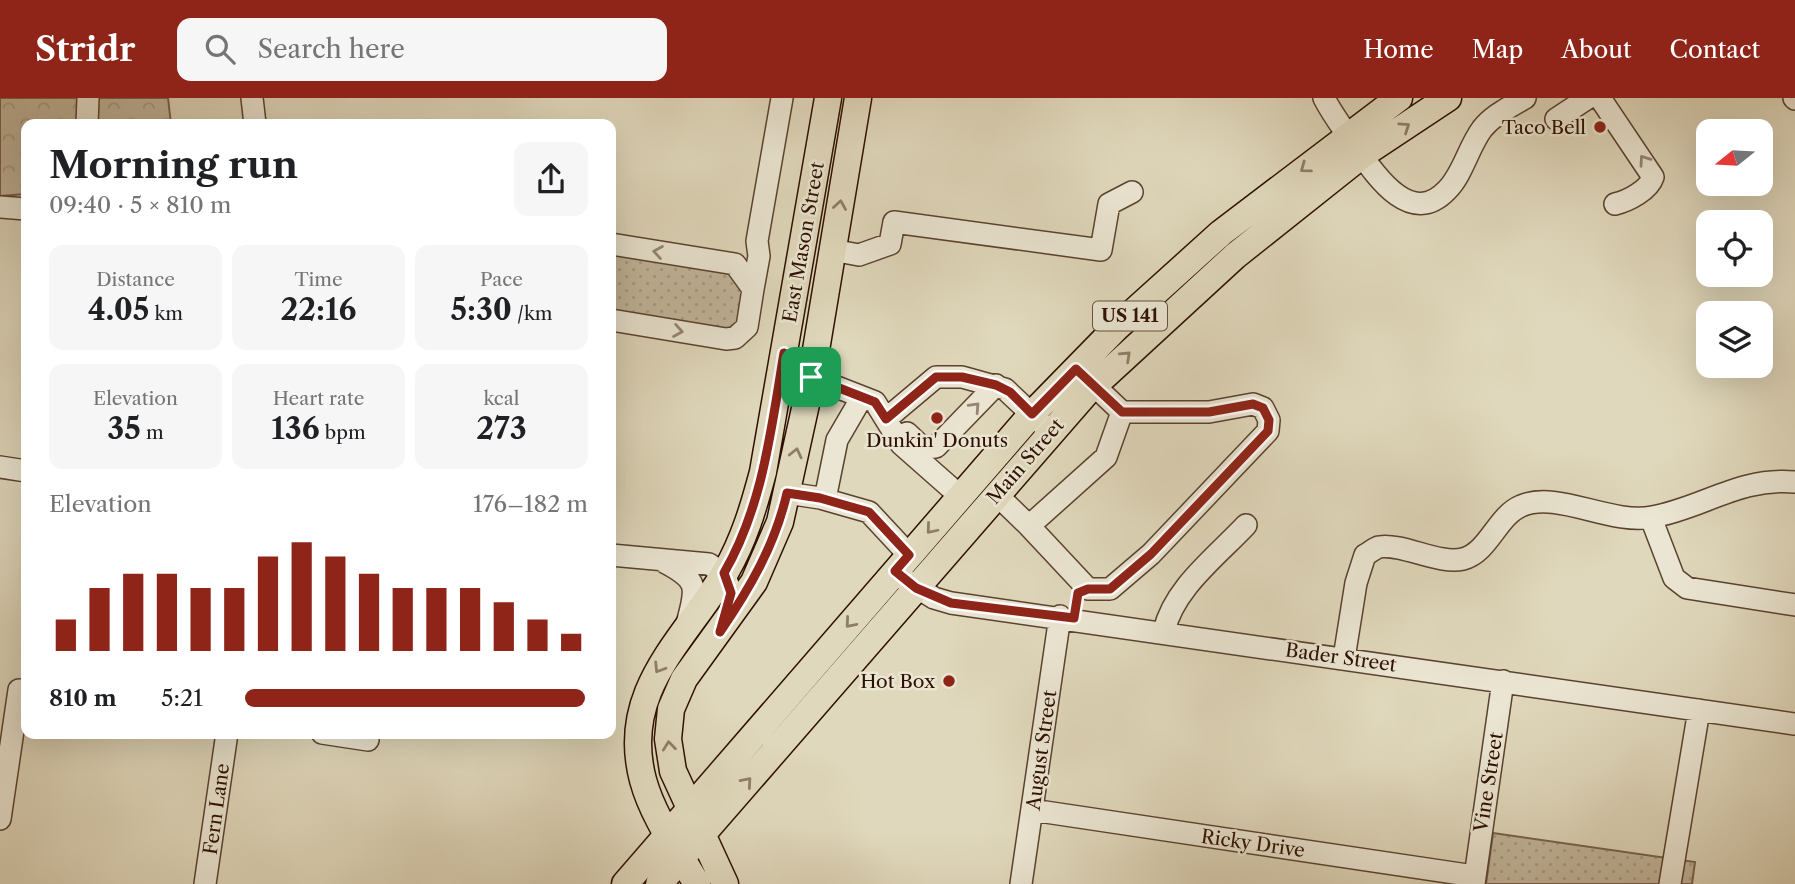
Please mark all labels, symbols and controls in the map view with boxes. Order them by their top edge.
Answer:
search box [177,18,667,81]
text: Stridr [35,29,135,70]
icon: search [201,30,239,68]
text: Search here [257,33,405,65]
text: Home [1363,35,1434,64]
text: Map [1472,35,1523,64]
text: About [1561,35,1632,64]
text: Contact [1670,35,1760,64]
place label: Taco Bell [1502,116,1586,139]
marker: Taco Bell [1592,119,1608,135]
north arrow [1696,119,1773,196]
map controls [1696,119,1773,378]
one-way arrow [1397,122,1410,135]
text: Morning run [49,141,298,188]
button: share [514,142,588,216]
one-way arrow [1640,155,1652,168]
street label: East Mason Street [778,160,829,324]
one-way arrow [1300,160,1313,172]
text: 09:40 · 5 × 810 m [49,191,231,219]
one-way arrow [832,199,847,211]
button: locate [1696,210,1773,287]
one-way arrow [652,245,664,260]
text: Distance [96,268,175,291]
text: Time [294,268,343,291]
text: Pace [480,268,523,291]
text: 4.05 [88,291,149,328]
text: 22:16 [281,291,356,328]
text: 5:30 [450,291,512,328]
button: layers [1696,301,1773,378]
text: km [149,302,183,325]
text: /km [512,302,553,325]
road number: US 141 [1093,302,1167,330]
one-way arrow [672,323,684,338]
pin [781,347,841,407]
one-way arrow [1118,352,1131,365]
icon: arrive [792,358,830,396]
text: Elevation [93,387,178,410]
text: Heart rate [273,387,364,410]
text: kcal [484,387,519,410]
one-way arrow [966,402,979,415]
text: 35 [107,410,141,447]
text: 136 [271,410,320,447]
text: 273 [476,410,527,447]
marker: Dunkin' Donuts [929,410,945,426]
street label: Main Street [982,414,1069,509]
text: m [141,421,164,444]
text: bpm [320,421,366,444]
place label: Dunkin' Donuts [866,429,1008,452]
one-way arrow [788,447,803,459]
text: Elevation [49,490,152,518]
text: 176–182 m [473,490,588,518]
one-way arrow [927,521,939,534]
one-way arrow [846,615,858,628]
street label: Bader Street [1284,638,1398,677]
one-way arrow [655,660,668,673]
place label: Hot Box [860,670,936,693]
marker: Hot Box [941,673,957,689]
text: 810 m [49,684,117,712]
text: 5:21 [161,684,203,712]
street label: August Street [1022,688,1061,813]
street label: Vine Street [1469,730,1508,835]
one-way arrow [662,740,677,752]
street label: Fern Lane [199,762,234,856]
one-way arrow [739,777,752,789]
street label: Ricky Drive [1199,825,1306,862]

